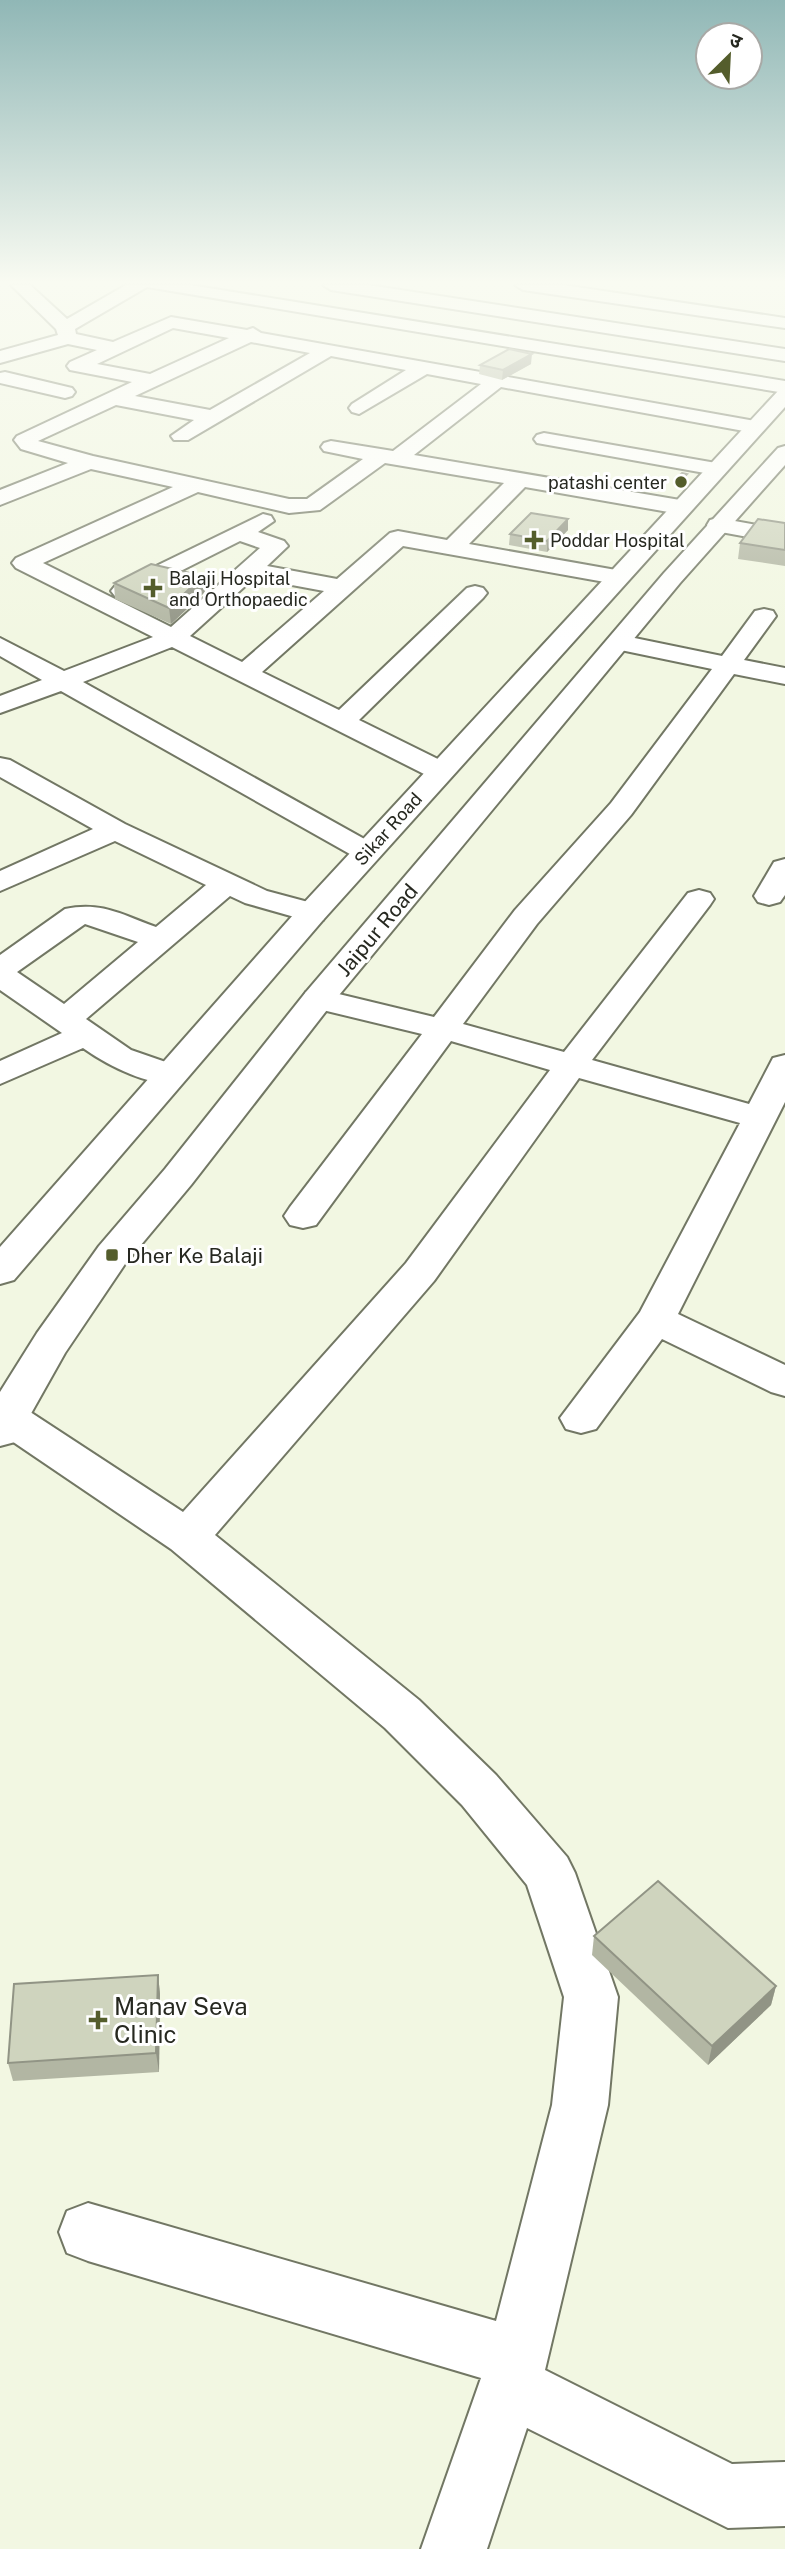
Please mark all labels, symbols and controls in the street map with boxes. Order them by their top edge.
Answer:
north arrow [694,21,764,91]
text: उ [726,28,746,53]
place label: patashi center [548,472,667,493]
marker: patashi center [673,474,689,490]
marker: Poddar Hospital [524,530,544,550]
place label: Poddar Hospital [550,530,685,551]
place label: Balaji Hospital and Orthopaedic [169,568,308,610]
marker: Balaji Hospital and Orthopaedic [143,578,163,598]
street label: Sikar Road [350,788,426,870]
street label: Jaipur Road [331,879,423,981]
place label: Dher Ke Balaji [126,1243,263,1268]
marker: Dher Ke Balaji [104,1247,120,1263]
place label: Manav Seva Clinic [114,1992,248,2048]
marker: Manav Seva Clinic [88,2010,108,2030]

